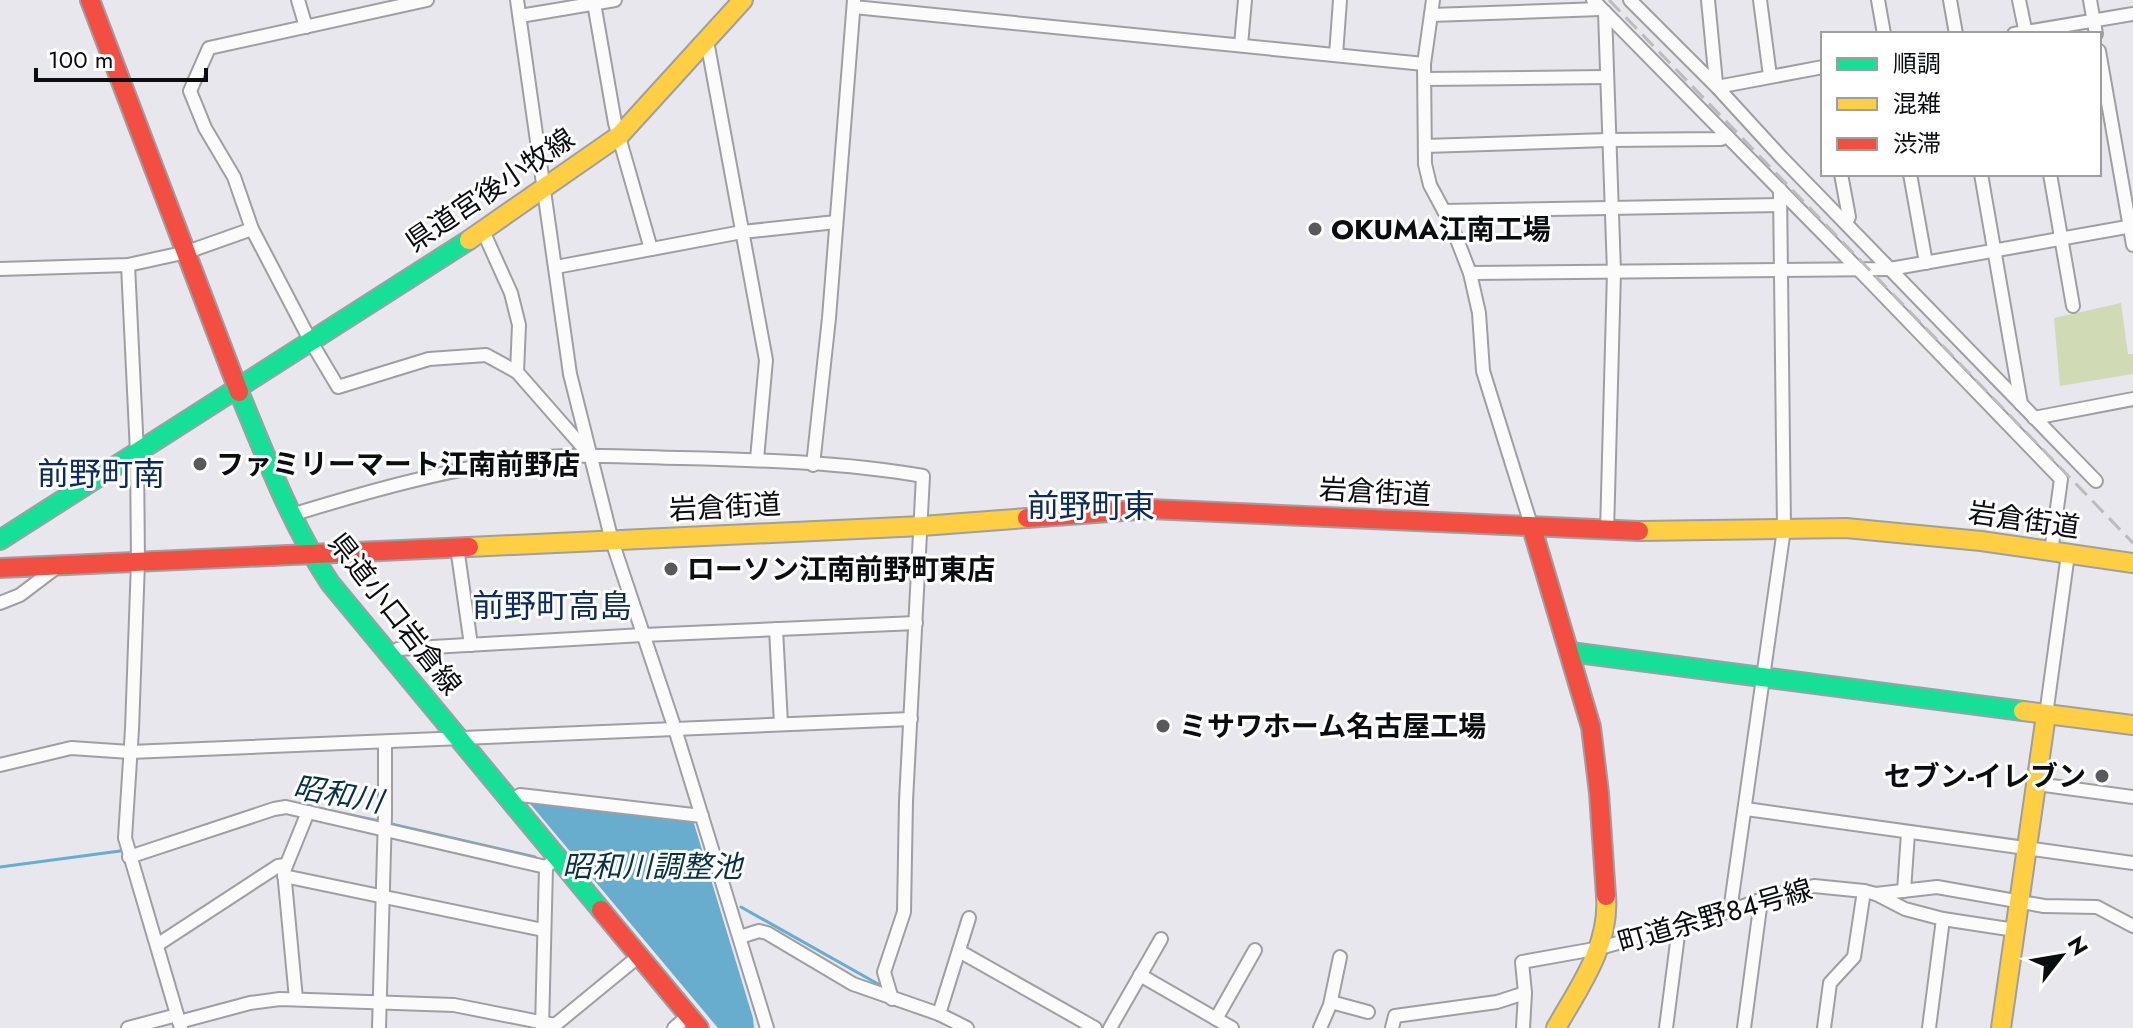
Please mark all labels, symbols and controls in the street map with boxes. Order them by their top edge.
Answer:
scale bar [36,32,206,82]
legend [1821,32,2101,176]
text: 100 m [48,42,114,77]
text: 順調 [1893,46,1941,81]
text: 混雑 [1893,86,1941,121]
street label: 県道宮後小牧線 [397,118,583,262]
text: 渋滞 [1893,126,1941,161]
place label: OKUMA江南工場 [1331,209,1551,250]
marker: OKUMA江南工場 [1306,220,1324,238]
place label: ファミリーマート江南前野店 [216,444,580,485]
district label: 前野町南 [37,451,165,497]
marker: ファミリーマート江南前野店 [191,455,209,473]
street label: 岩倉街道 [1318,469,1432,515]
district label: 前野町東 [1027,483,1155,529]
street label: 岩倉街道 [668,484,782,530]
street label: 岩倉街道 [1966,492,2082,548]
street label: 県道小口岩倉線 [319,524,471,704]
place label: ローソン江南前野町東店 [687,549,995,590]
marker: ローソン江南前野町東店 [662,560,680,578]
district label: 前野町高島 [472,583,632,629]
place label: ミサワホーム名古屋工場 [1179,706,1486,747]
marker: ミサワホーム名古屋工場 [1154,717,1172,735]
place label: セブン-イレブン [1884,756,2086,797]
water label: 昭和川 [290,765,389,824]
marker: セブン-イレブン [2093,767,2111,785]
water label: 昭和川調整池 [562,845,745,888]
street label: 町道余野８４号線 [1613,869,1817,963]
north arrow [2021,916,2101,996]
text: N [2060,930,2096,961]

